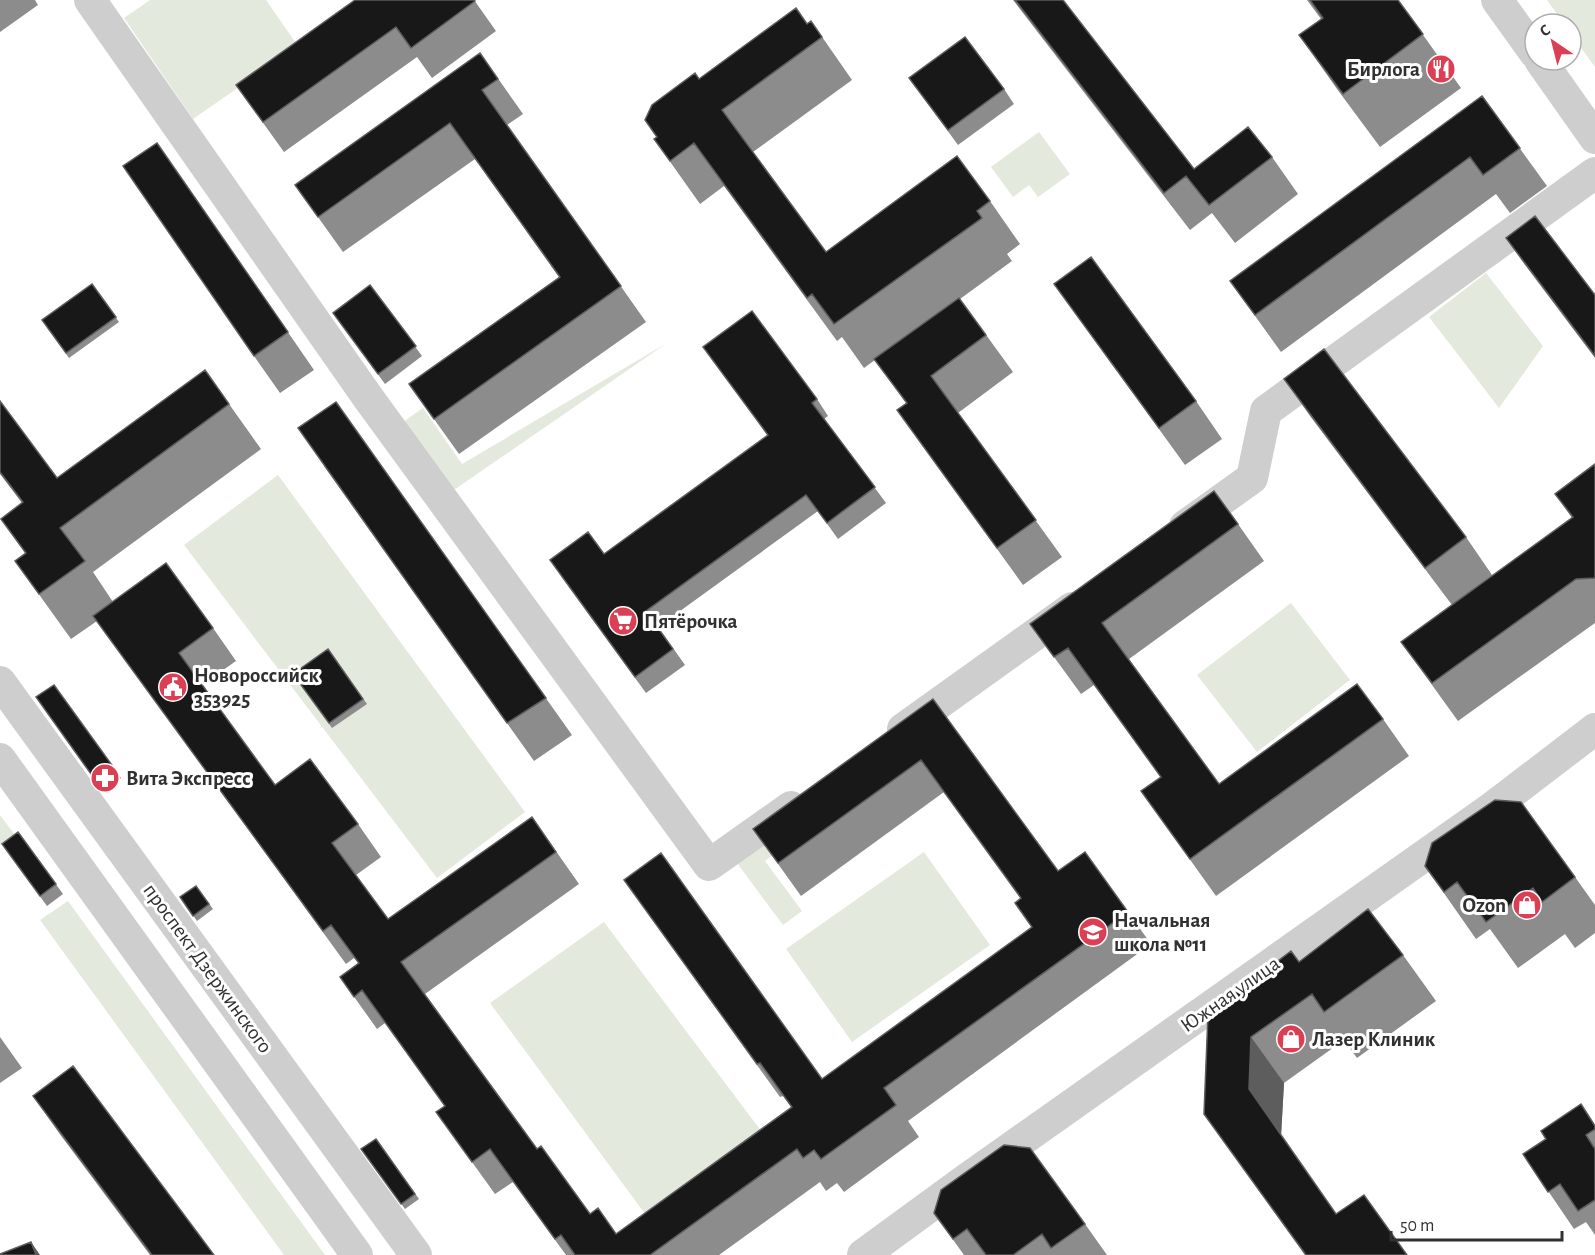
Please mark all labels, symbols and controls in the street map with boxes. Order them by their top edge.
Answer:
north arrow [1523,12,1583,72]
text: С [1537,21,1553,40]
restaurant icon: Бирлога [1425,53,1457,85]
place label: Бирлога [1347,59,1420,80]
supermarket icon: Пятёрочка [607,605,639,637]
place label: Пятёрочка [644,611,738,632]
place label: Новороссийск 353925 [194,665,319,710]
public building icon: Новороссийск 353925 [157,671,189,703]
pharmacy icon: Вита Экспресс [89,762,121,794]
place label: Вита Экспресс [126,768,251,789]
street label: проспект Дзержинского [139,880,276,1057]
shop icon: Ozon [1511,889,1543,921]
place label: Ozon [1462,895,1506,916]
place label: Начальная школа №11 [1114,910,1211,955]
school or university icon: Начальная школа №11 [1077,916,1109,948]
street label: Южная улица [1177,952,1284,1036]
shop icon: Лазер Клиник [1275,1023,1307,1055]
place label: Лазер Клиник [1312,1029,1436,1050]
scale bar [1391,1204,1562,1242]
text: 50 m [1400,1217,1434,1235]

